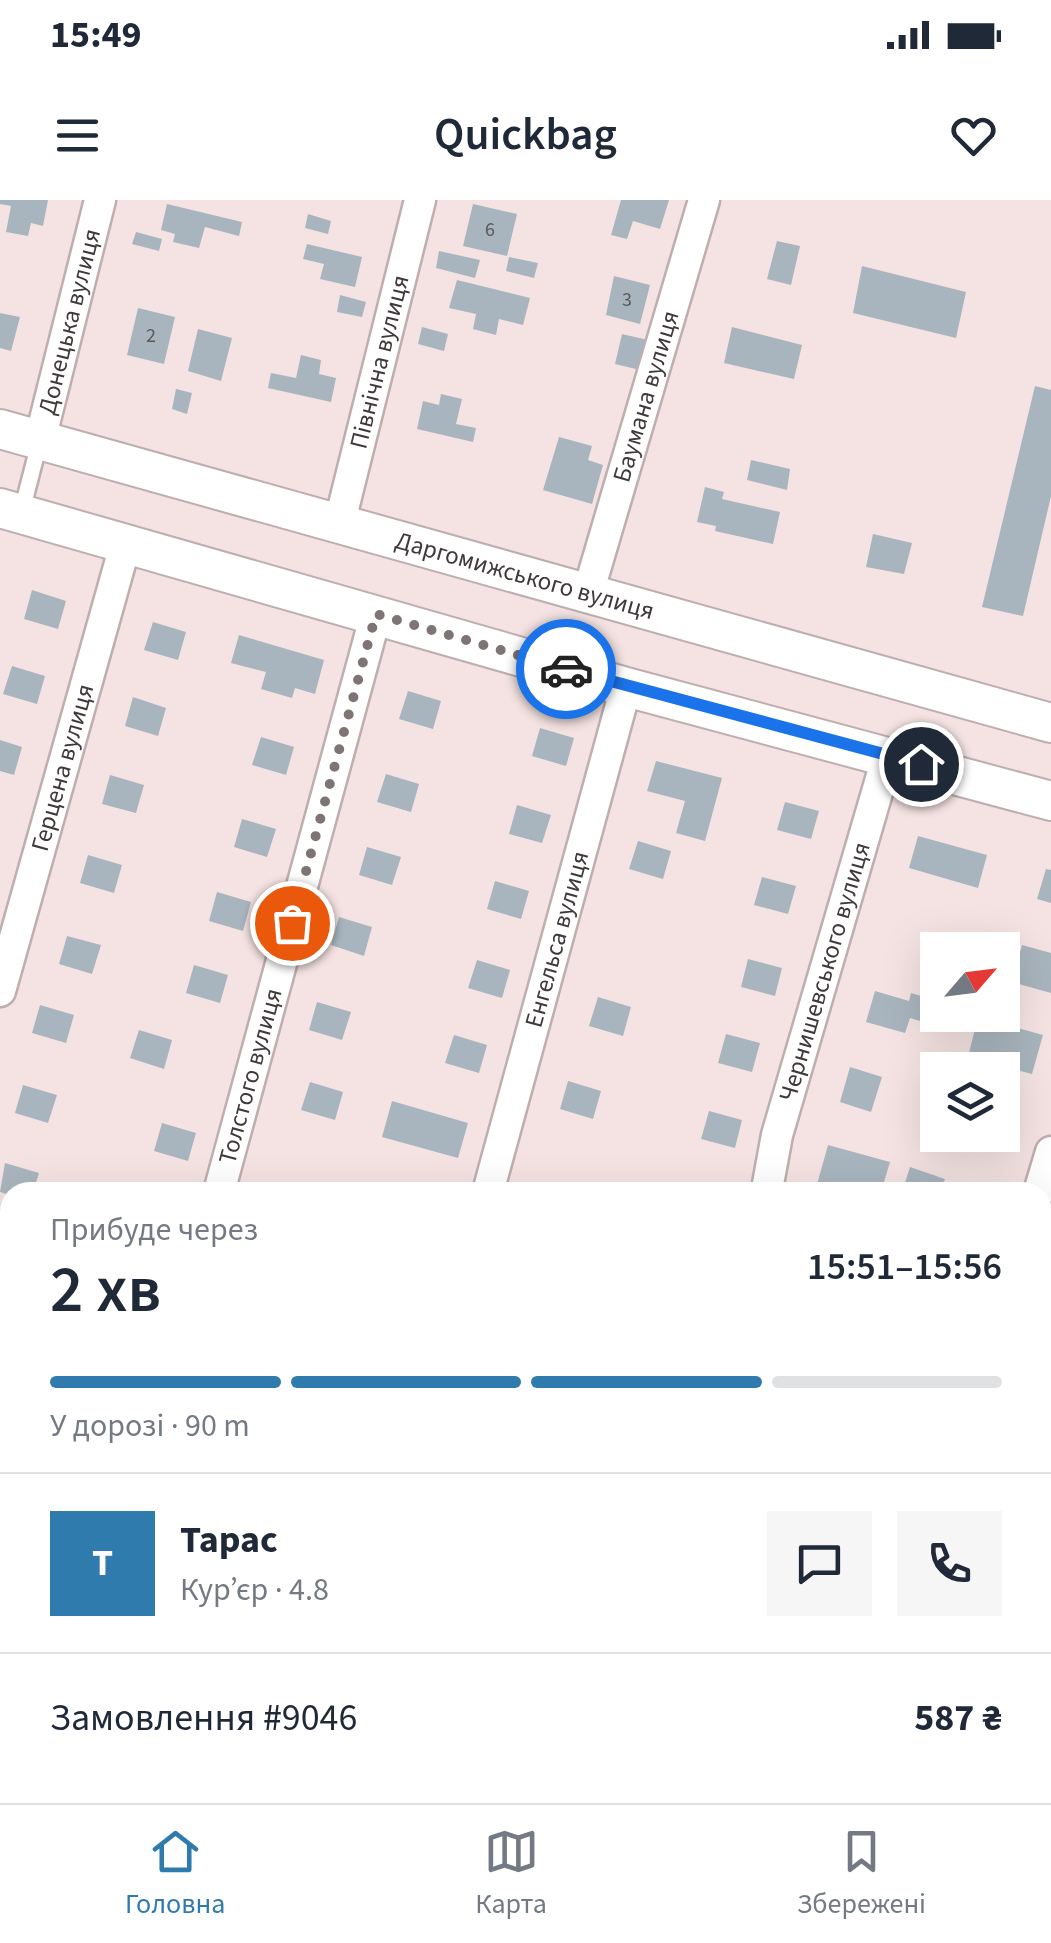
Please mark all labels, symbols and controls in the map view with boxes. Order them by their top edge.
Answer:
text: 15:49 [50,8,142,62]
text: Quickbag [434,103,617,167]
icon: menu [50,108,105,163]
icon: heart [946,108,1001,163]
house number: 6 [485,216,495,244]
street label: Донецька вулиця [29,225,110,418]
street label: Північна вулиця [341,271,419,453]
house number: 3 [622,286,632,314]
street label: Баумана вулиця [604,306,688,487]
house number: 2 [146,322,156,350]
street label: Даргомижського вулиця [391,522,659,629]
courier [516,619,616,719]
icon: car [539,642,594,697]
street label: Герцена вулиця [22,680,103,856]
pin [879,722,964,807]
icon: home [894,737,949,792]
street label: Чернишевського вулиця [770,838,880,1106]
street label: Енгельса вулиця [516,847,598,1032]
pin [250,881,335,966]
icon: bag [265,896,320,951]
north arrow [920,932,1020,1032]
map controls [920,932,1020,1152]
street label: Толстого вулиця [209,984,292,1168]
button: layers [920,1052,1020,1152]
text: Прибуде через [50,1207,258,1253]
text: 15:51–15:56 [807,1240,1002,1294]
text: 2 хв [50,1244,161,1337]
text: У дорозі · 90 m [50,1403,250,1449]
button: chat [767,1511,872,1616]
button: phone [897,1511,1002,1616]
text: Тарас [180,1513,278,1567]
text: Т [92,1536,113,1590]
text: Кур’єр · 4.8 [180,1567,329,1613]
text: Замовлення #9046 [50,1691,357,1745]
text: 587 ₴ [914,1691,1002,1745]
tab: Головна [125,1824,225,1924]
tab: Карта [475,1824,547,1924]
tab: Збережені [797,1824,926,1924]

